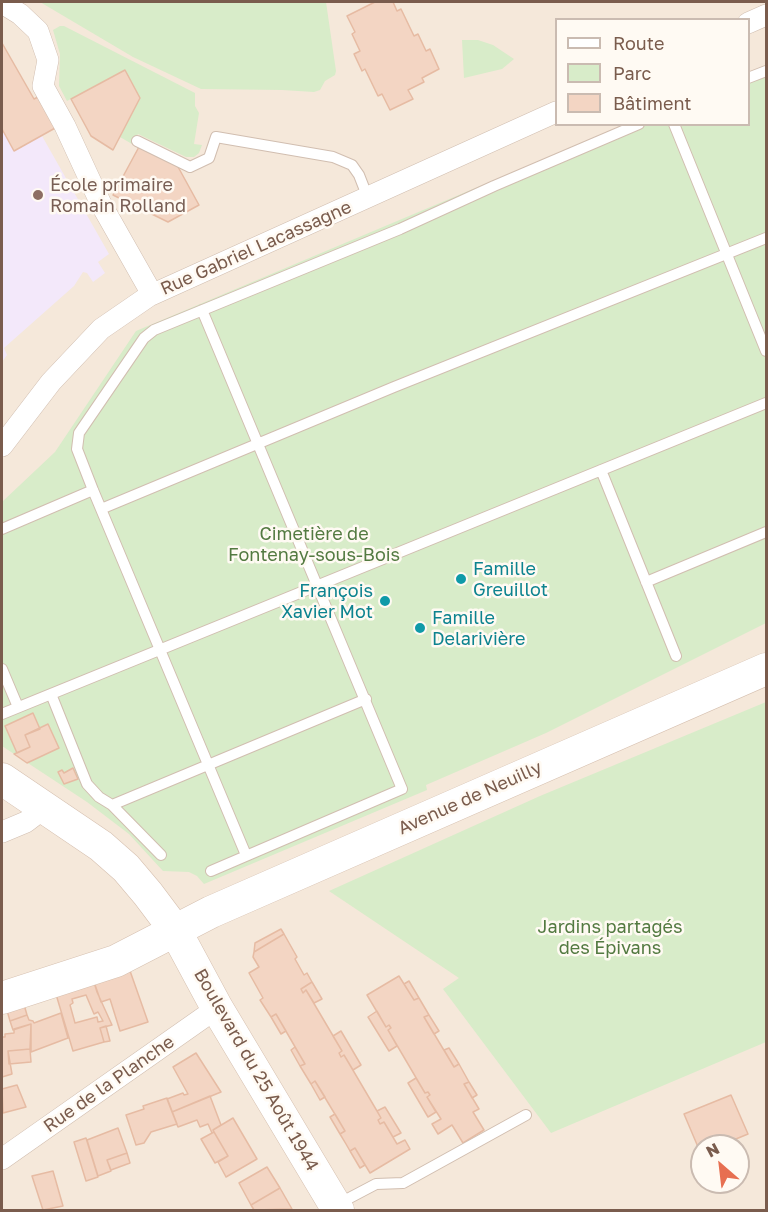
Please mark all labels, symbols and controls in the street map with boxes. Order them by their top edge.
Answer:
legend [555,18,750,126]
text: Route [613,32,664,54]
text: Parc [613,62,651,84]
text: Bâtiment [613,92,692,114]
place label: École primaire Romain Rolland [50,174,186,216]
marker: École primaire Romain Rolland [31,188,45,202]
street label: Rue Gabriel Lacassagne [157,196,355,300]
park label: Cimetière de Fontenay-sous-Bois [228,523,400,566]
place label: Famille Greuillot [473,558,548,600]
marker: Famille Greuillot [454,572,468,586]
place label: François Xavier Mot [281,580,373,622]
marker: François Xavier Mot [378,594,392,608]
place label: Famille Delarivière [432,607,525,650]
marker: Famille Delarivière [413,621,427,635]
street label: Avenue de Neuilly [395,757,545,839]
park label: Jardins partagés des Épivans [537,916,683,958]
street label: Boulevard du 25 Août 1944 [189,965,323,1175]
street label: Rue de la Planche [40,1031,178,1137]
north arrow [690,1134,750,1194]
text: N [702,1138,723,1162]

